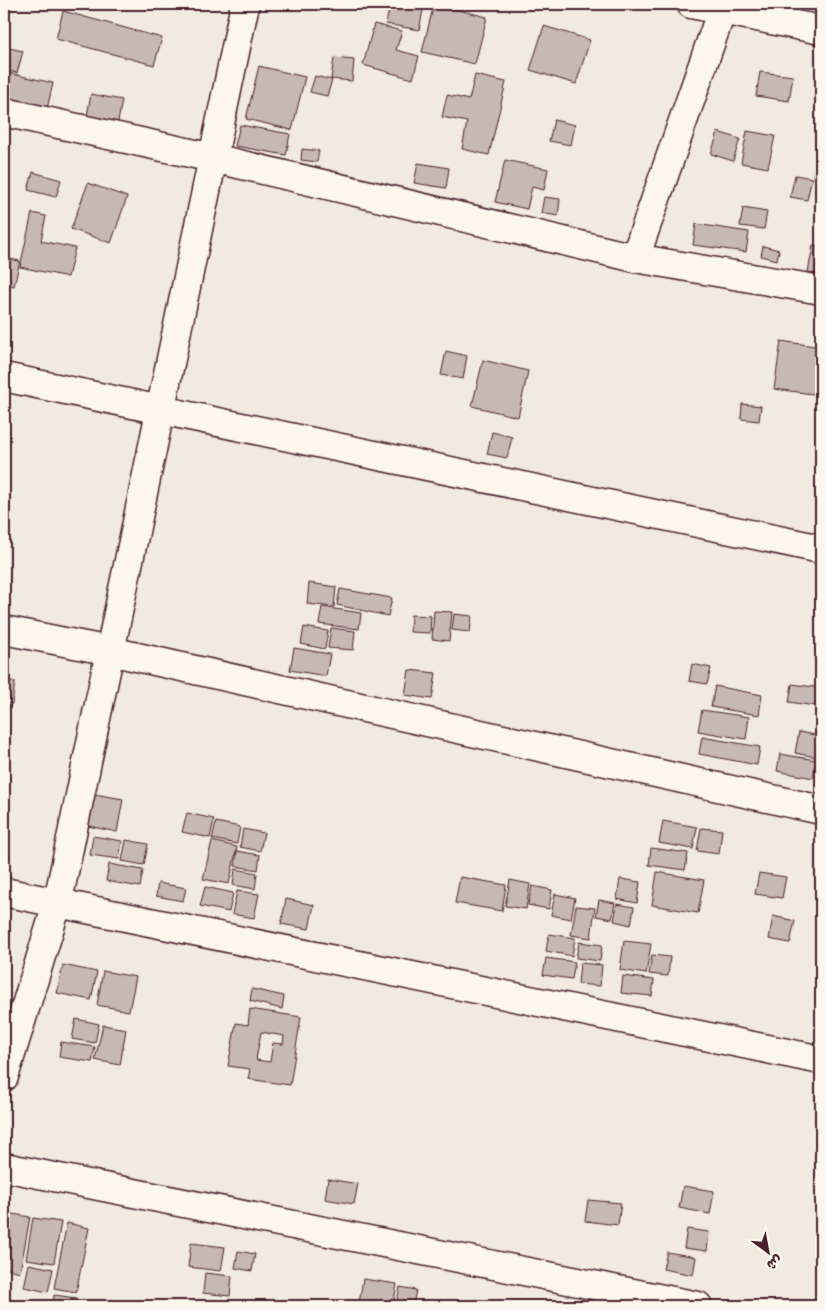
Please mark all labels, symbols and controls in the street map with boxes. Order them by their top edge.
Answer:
north arrow [742,1228,792,1278]
text: ش [762,1249,787,1276]

